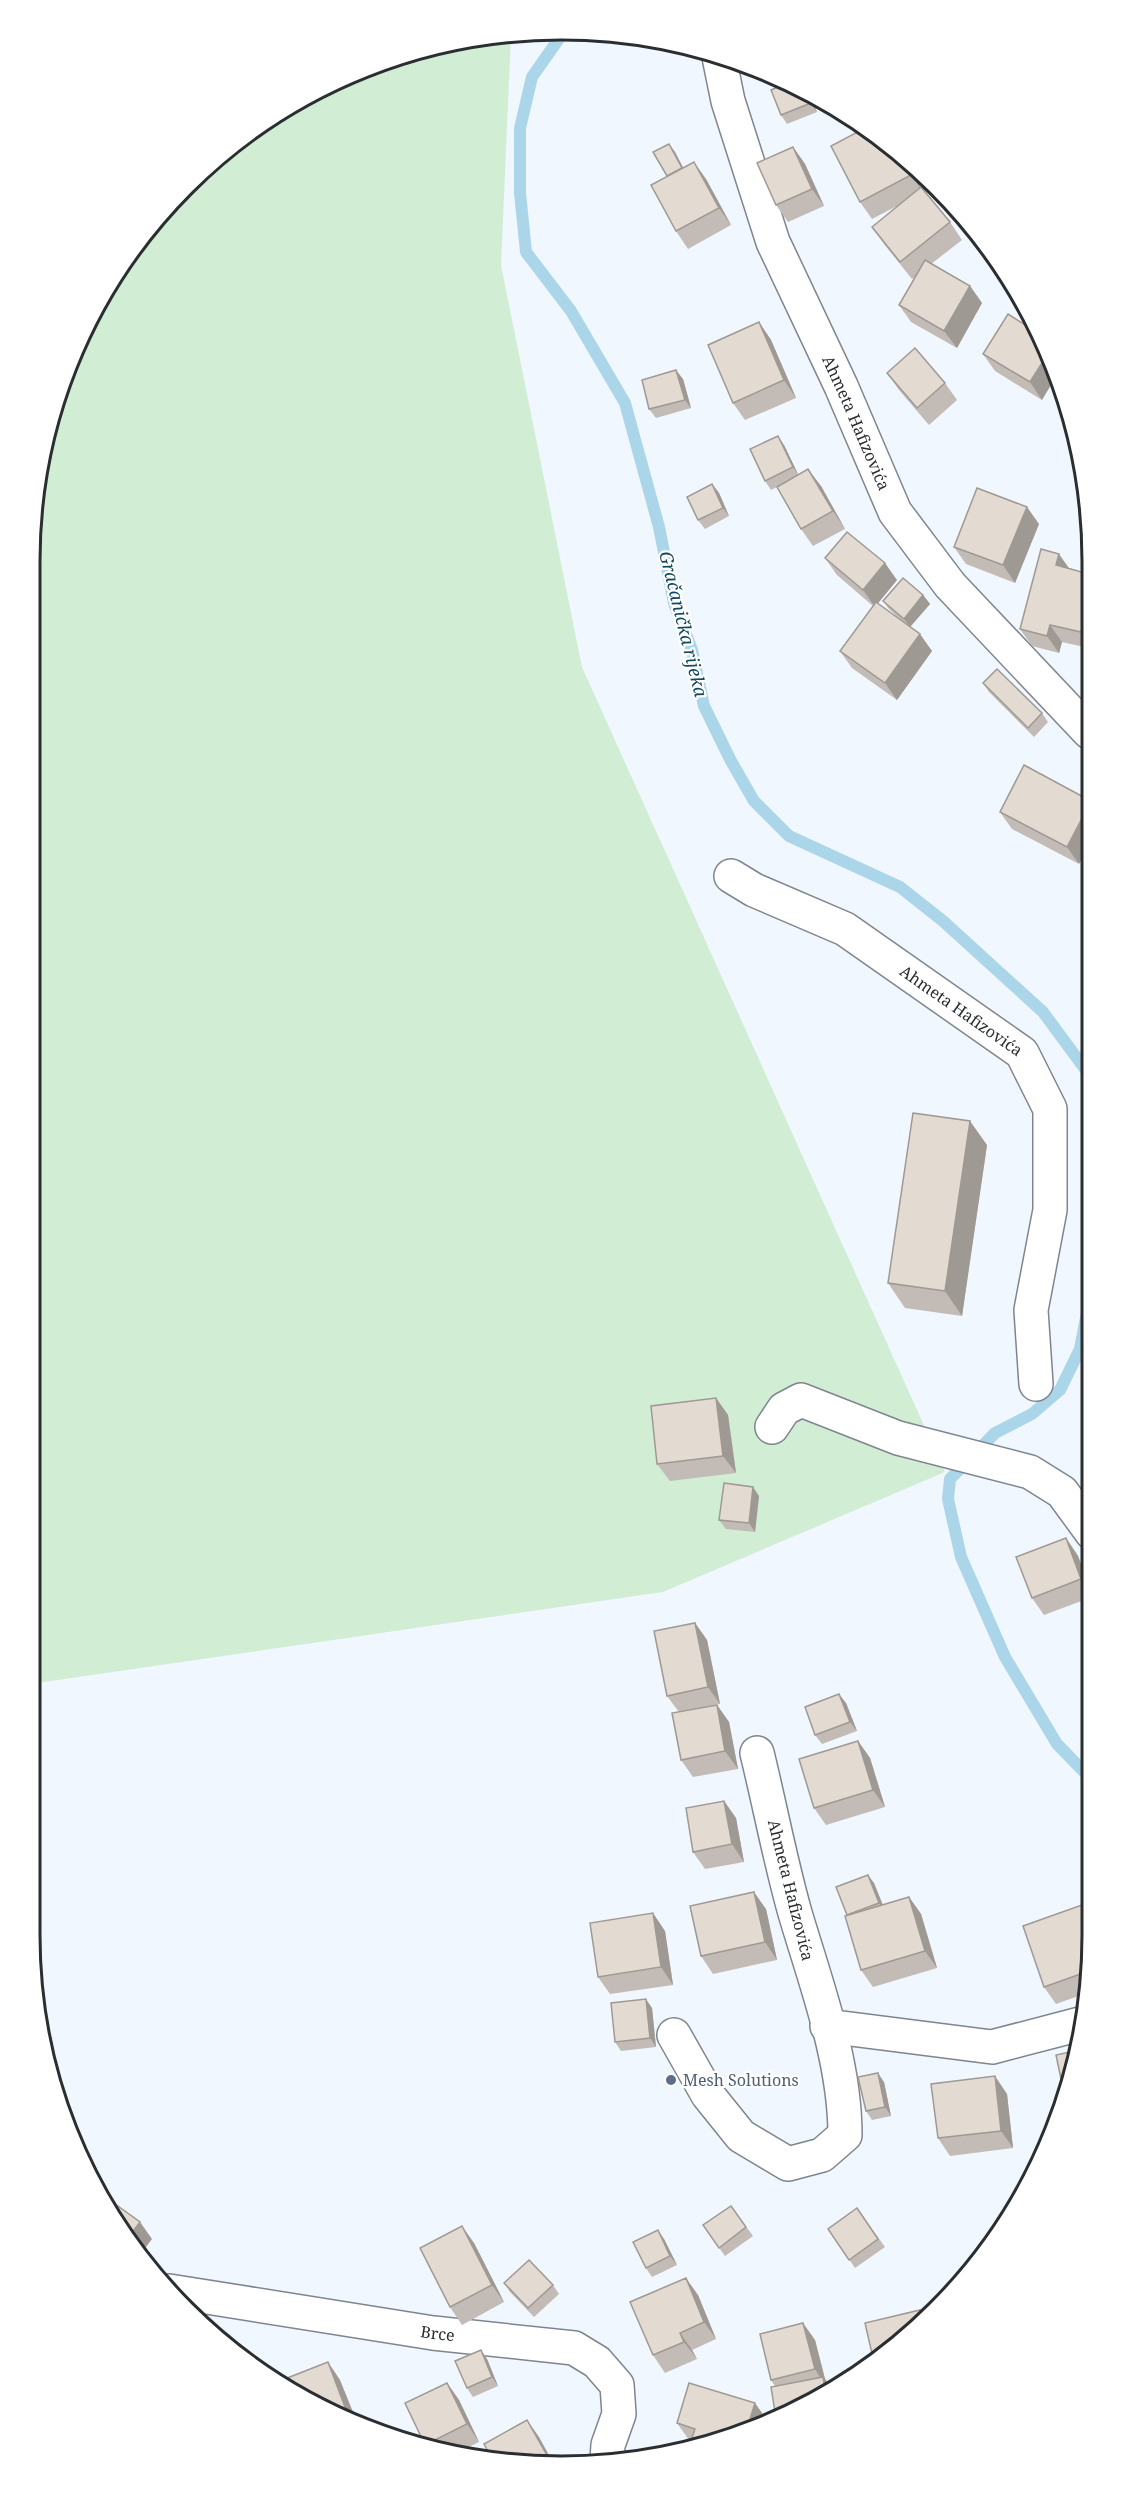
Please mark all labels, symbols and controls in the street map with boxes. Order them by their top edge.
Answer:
street label: Ahmeta Hafizovića [817,352,895,494]
water label: Gračanička rijeka [654,548,714,700]
street label: Ahmeta Hafizovića [896,960,1027,1061]
street label: Ahmeta Hafizovića [763,1817,819,1963]
place label: Mesh Solutions [683,2069,799,2091]
marker: Mesh Solutions [664,2073,678,2087]
street label: Brce [419,2320,456,2346]

